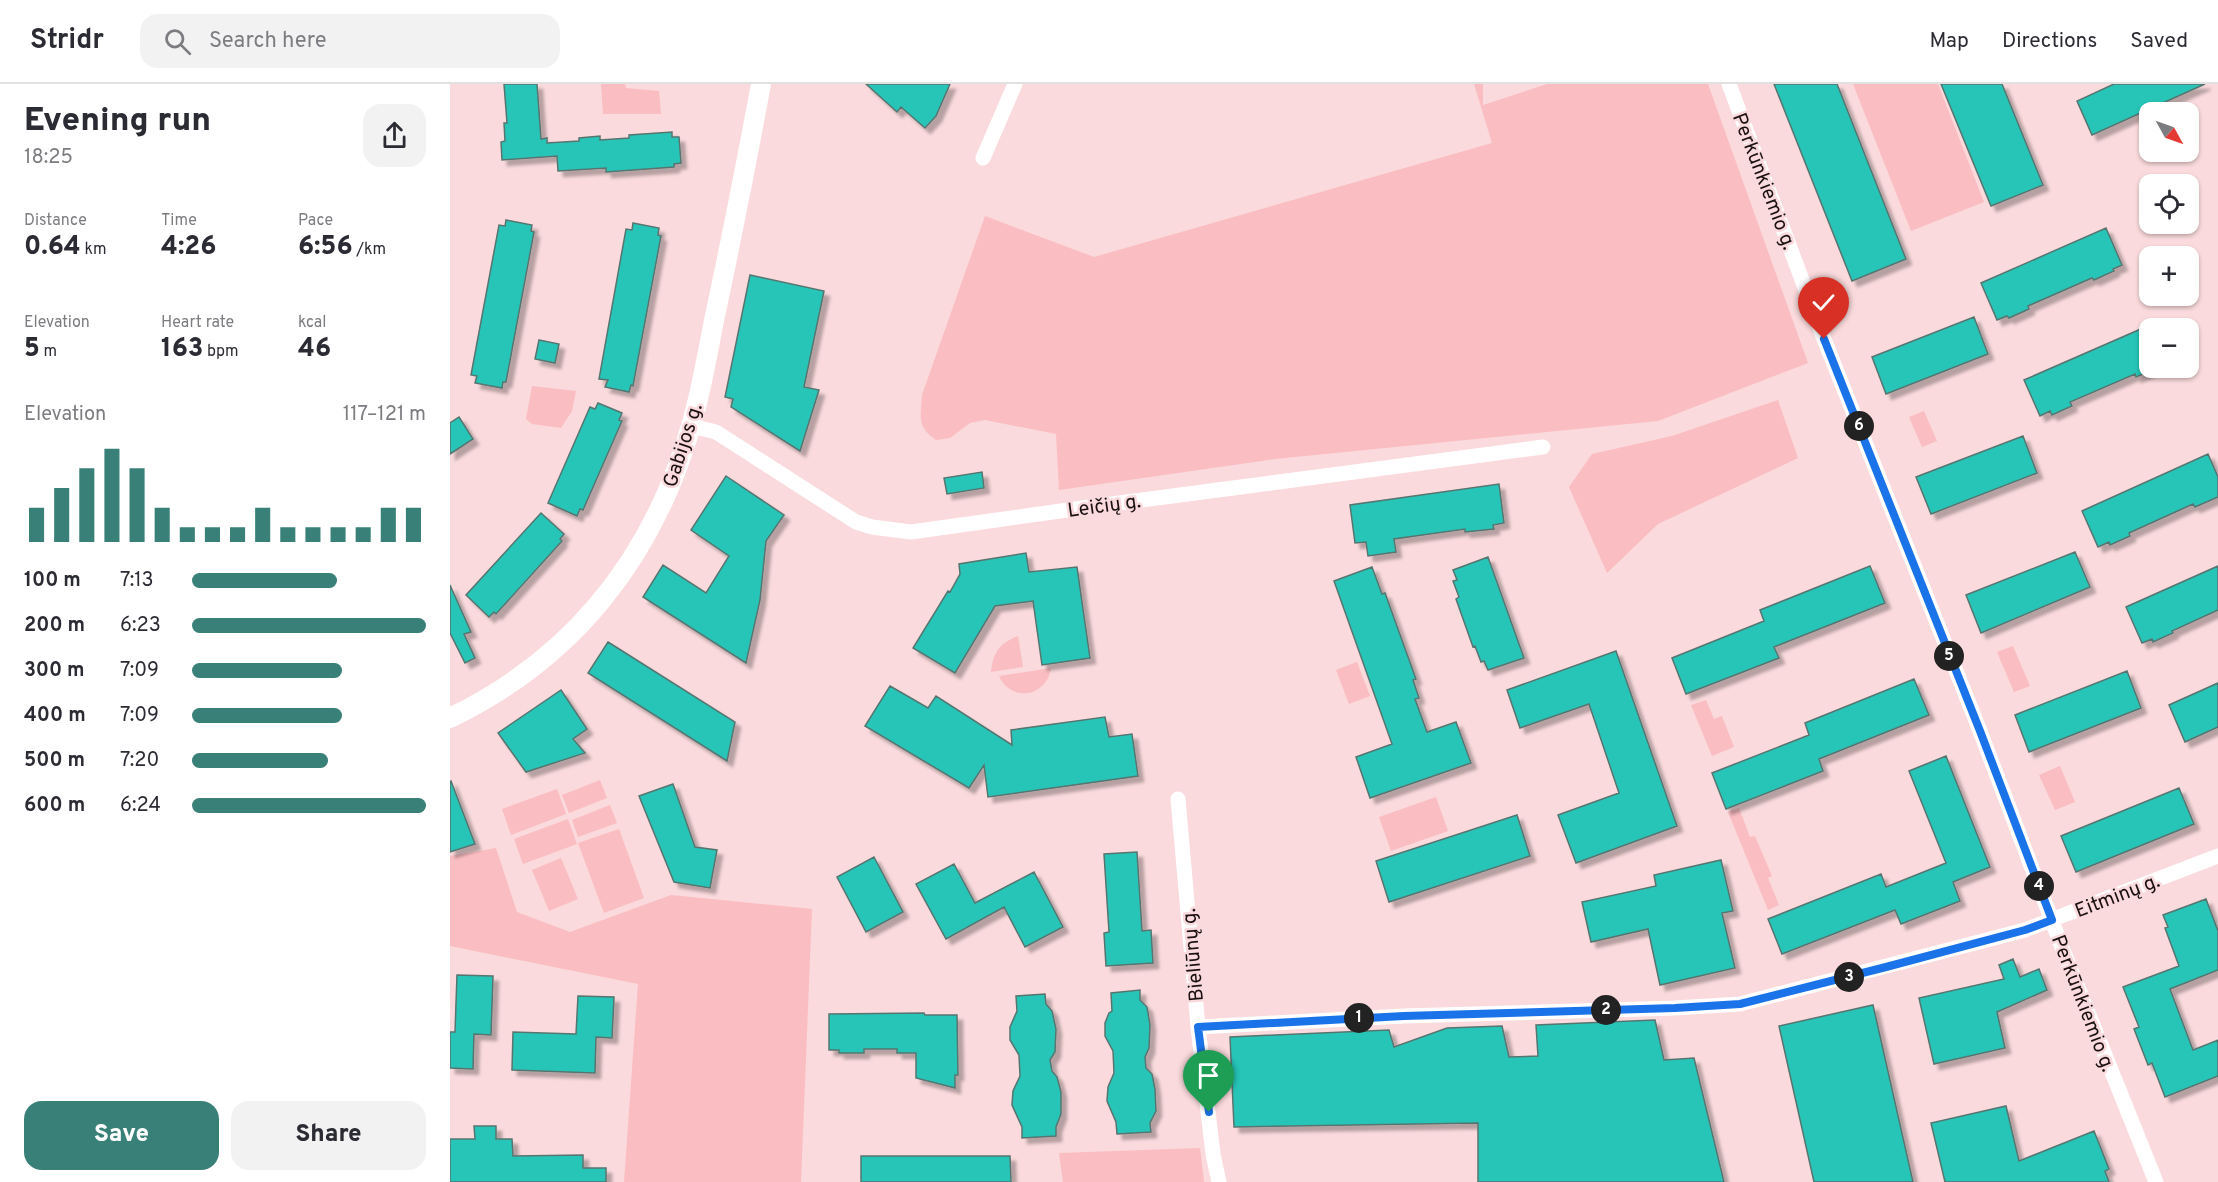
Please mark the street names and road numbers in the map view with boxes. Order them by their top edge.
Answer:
street label: Perkūnkiemio g. [1725,110,1801,254]
street label: Gabijos g. [658,400,710,491]
street label: Leičių g. [1066,489,1143,525]
street label: Eitminų g. [2072,869,2164,925]
street label: Bieliūnų g. [1177,907,1211,1003]
street label: Perkūnkiemio g. [2044,932,2120,1076]

